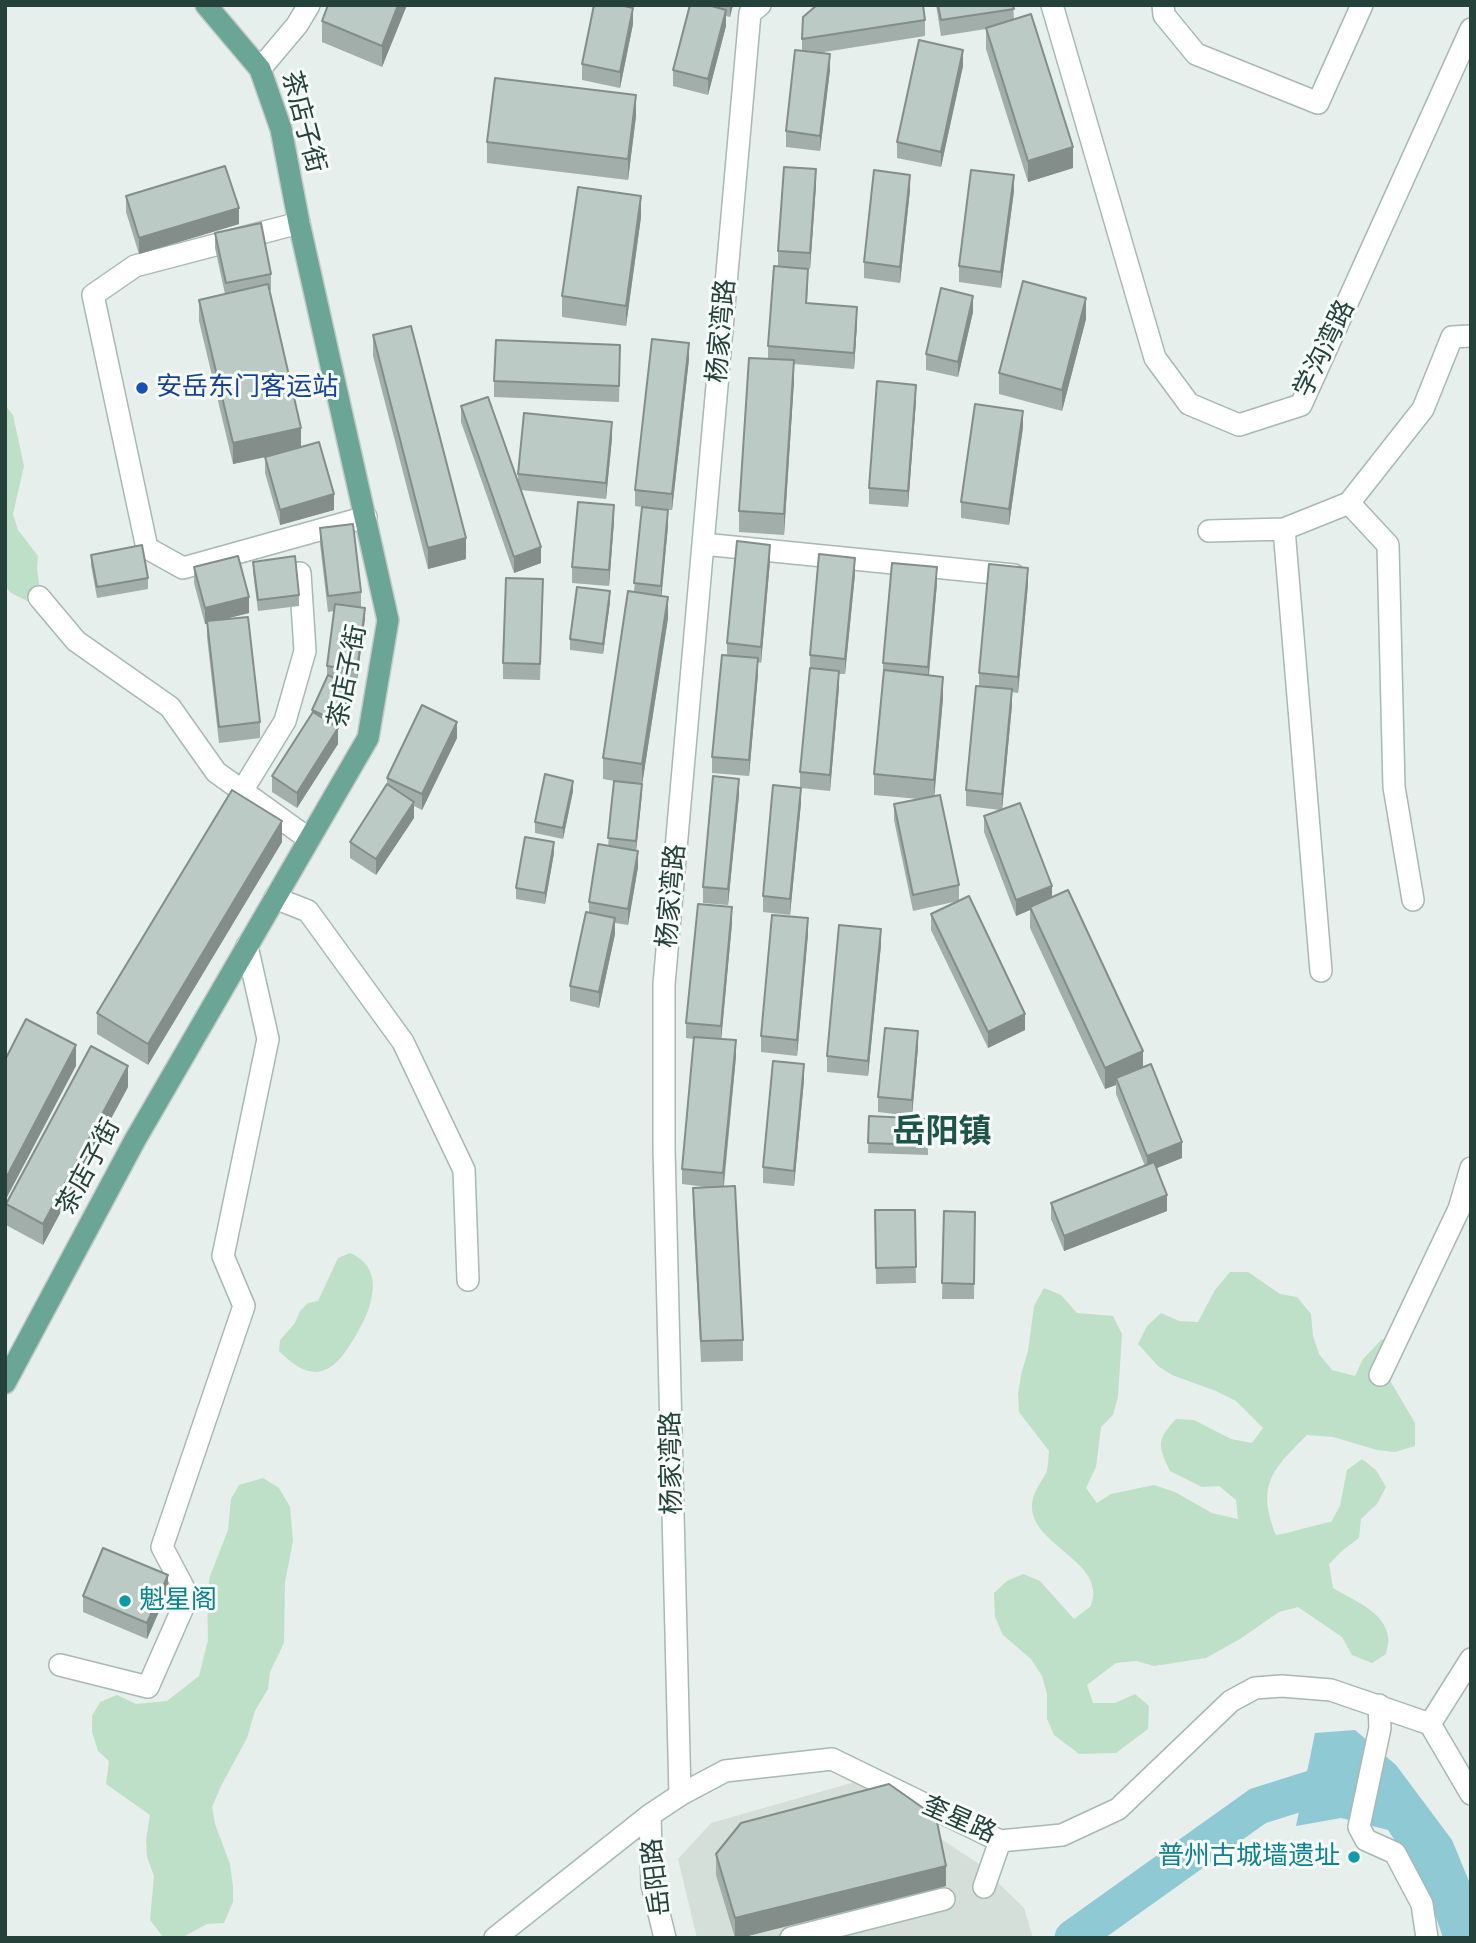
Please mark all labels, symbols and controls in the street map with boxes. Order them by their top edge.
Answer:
street label: 茶店子街 [274,68,332,176]
street label: 杨家湾路 [702,278,742,384]
street label: 学沟湾路 [1288,295,1362,403]
place label: 安岳东门客运站 [156,372,338,404]
marker: 安岳东门客运站 [134,380,150,396]
street label: 茶店子街 [323,622,373,730]
street label: 杨家湾路 [652,843,692,949]
district label: 岳阳镇 [893,1113,991,1153]
street label: 茶店子街 [51,1114,127,1220]
street label: 杨家湾路 [655,1411,689,1515]
place label: 魁星阁 [139,1585,217,1617]
marker: 魁星阁 [117,1593,133,1609]
street label: 奎星路 [917,1790,1001,1850]
street label: 岳阳路 [637,1836,677,1918]
place label: 普州古城墙遗址 [1158,1841,1340,1873]
marker: 普州古城墙遗址 [1346,1849,1362,1865]

